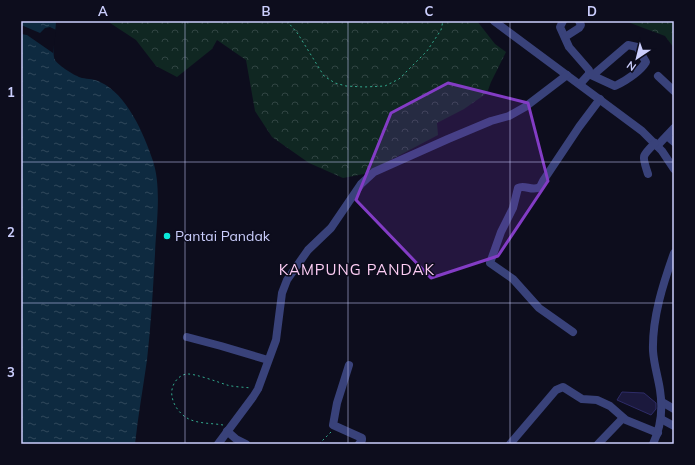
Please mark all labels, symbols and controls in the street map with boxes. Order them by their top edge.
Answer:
text: A [98,3,108,19]
text: B [262,3,271,19]
text: C [425,3,434,19]
text: D [587,3,597,19]
north arrow [617,38,657,78]
text: N [624,58,639,74]
text: 1 [7,84,15,100]
text: 2 [7,224,15,240]
place label: Pantai Pandak [175,227,271,245]
marker: Pantai Pandak [162,231,172,241]
district label: KAMPUNG PANDAK [279,260,435,279]
text: 3 [7,364,15,380]

